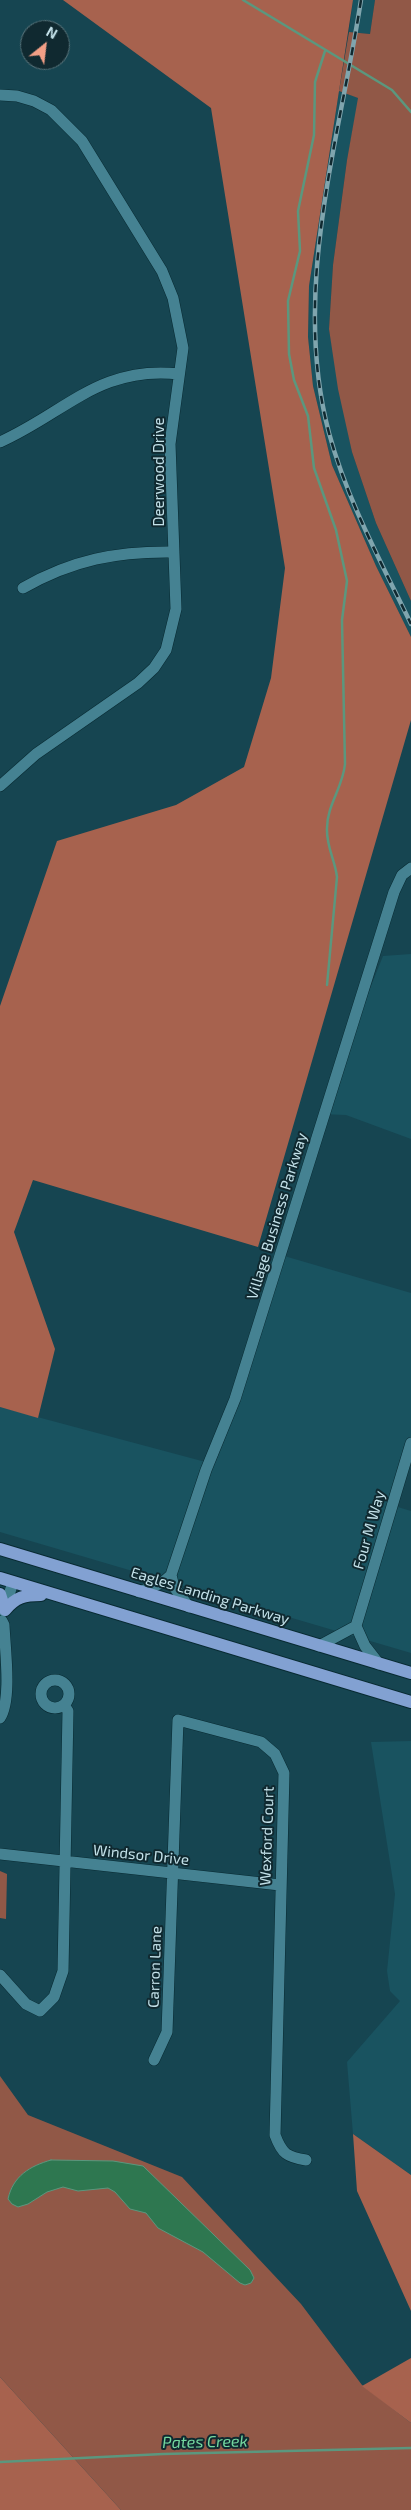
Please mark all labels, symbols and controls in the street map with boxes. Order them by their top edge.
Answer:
north arrow [20,20,70,70]
text: N [43,22,61,42]
street label: Deerwood Drive [150,418,168,526]
street label: Village Business Parkway [243,1130,311,1302]
street label: Four M Way [349,1489,389,1571]
street label: Eagles Landing Parkway [128,1563,292,1629]
street label: Wexford Court [256,1786,278,1886]
street label: Windsor Drive [92,1841,190,1869]
street label: Carron Lane [145,1926,165,2008]
water label: Pates Creek [162,2432,248,2452]

